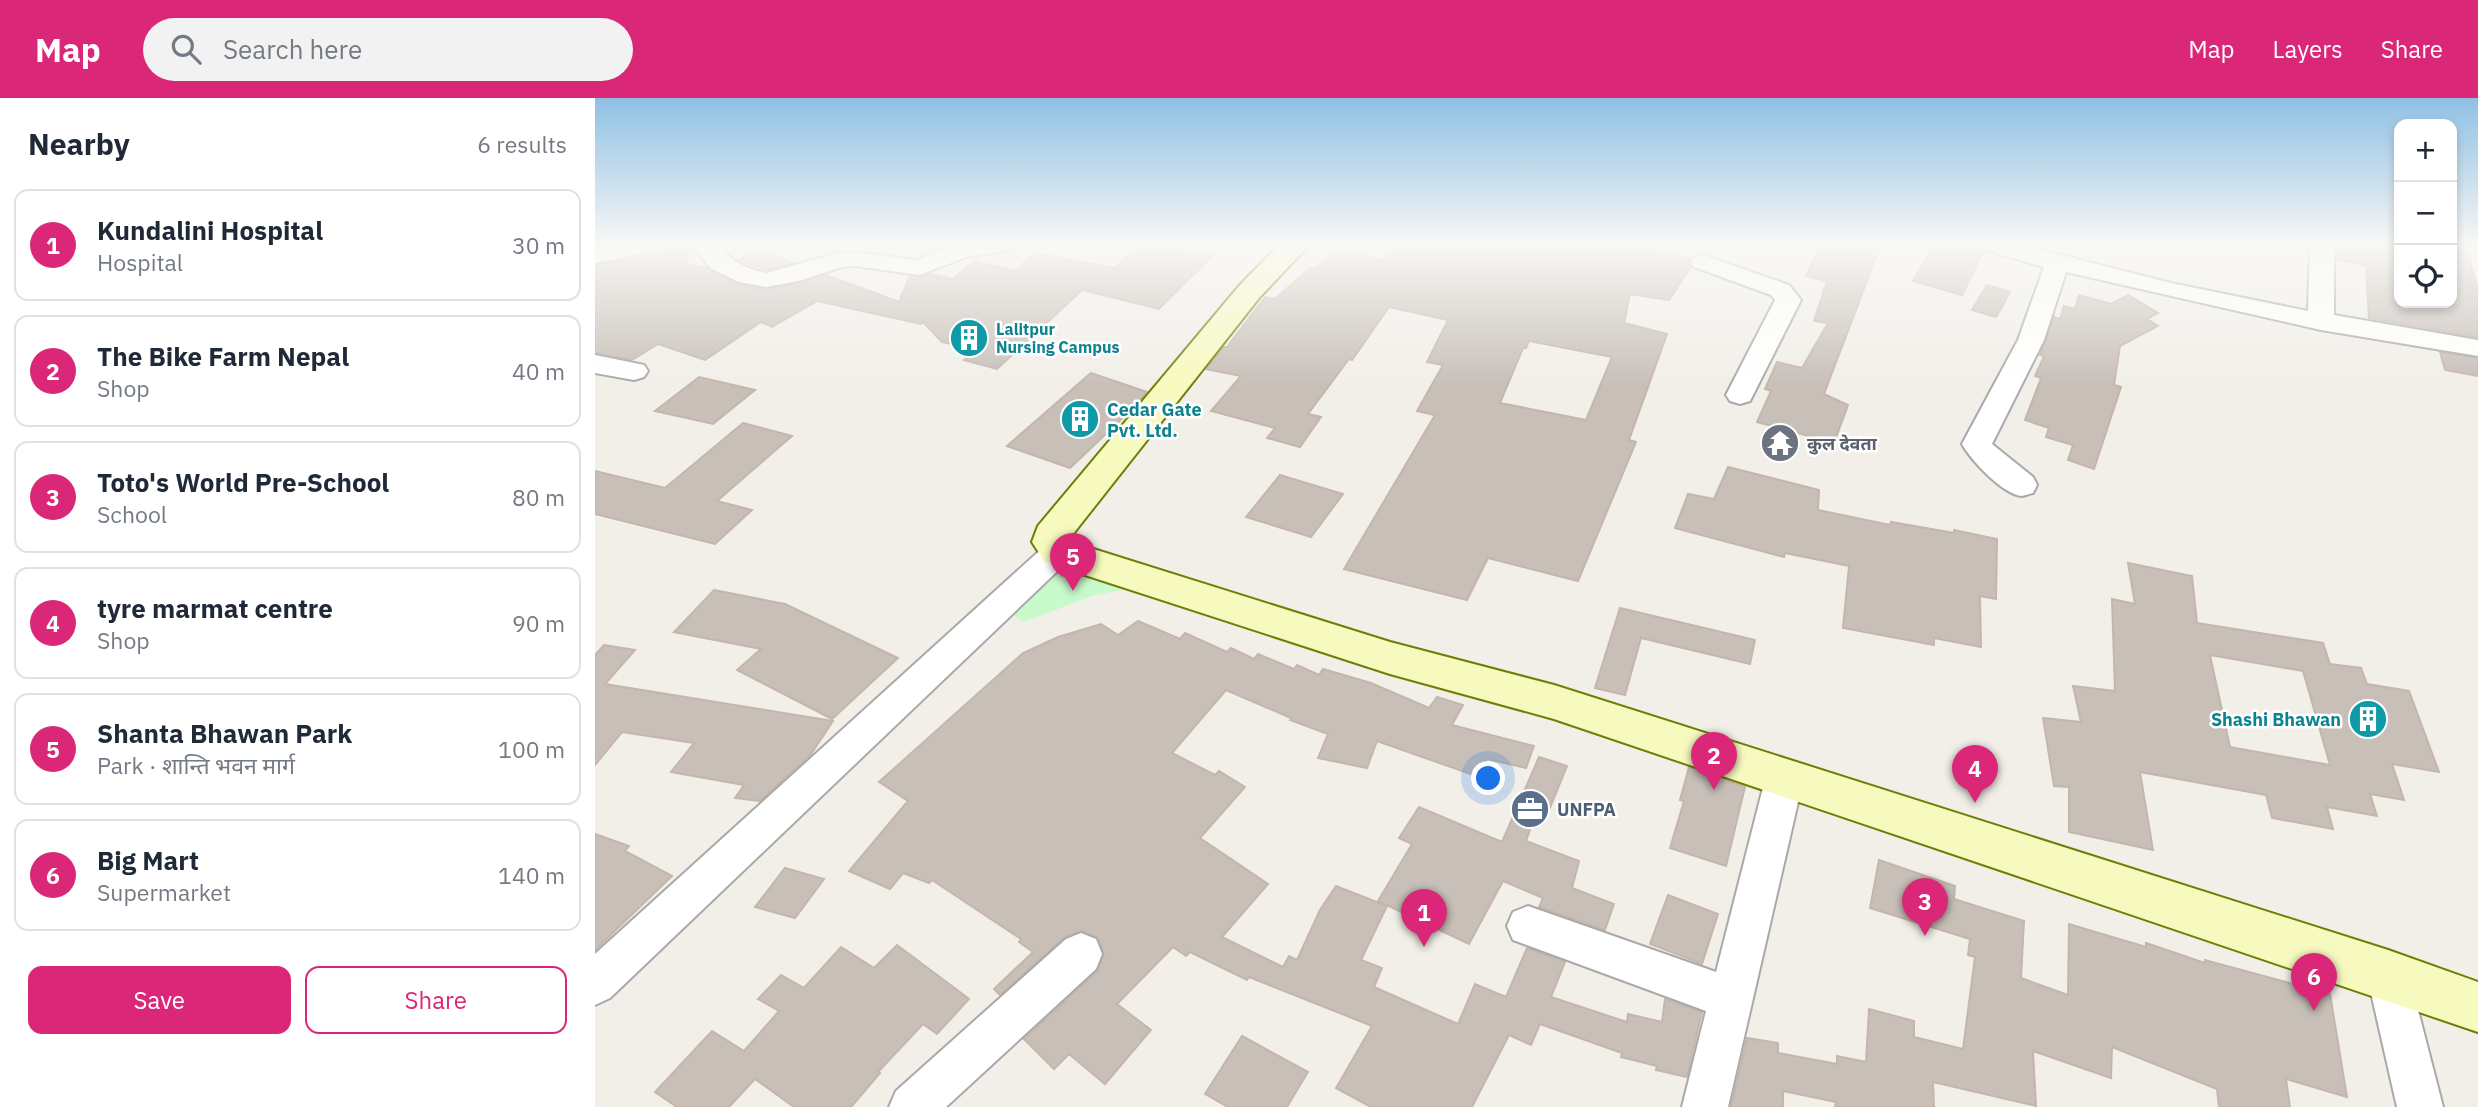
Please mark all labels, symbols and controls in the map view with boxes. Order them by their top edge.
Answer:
search box [143,18,633,81]
text: Map [35,28,101,71]
icon: search [167,30,205,68]
text: Search here [223,32,362,66]
text: Map [2188,33,2235,65]
text: Layers [2273,33,2343,65]
text: Share [2381,33,2443,65]
map controls [2394,119,2457,308]
button: + [2394,119,2457,182]
text: Nearby [28,124,130,163]
text: 6 results [477,129,567,159]
button: − [2394,182,2457,245]
text: Kundalini Hospital [97,213,323,247]
text: 1 [46,230,60,260]
text: 30 m [512,230,565,260]
button: locate [2394,245,2457,308]
text: Hospital [97,247,183,277]
building icon: Lalitpur Nursing Campus [948,317,990,359]
place label: Lalitpur Nursing Campus [996,319,1120,357]
text: The Bike Farm Nepal [97,339,349,373]
text: 2 [46,356,60,386]
text: 40 m [512,356,565,386]
text: Shop [97,373,150,403]
building icon: Cedar Gate Pvt. Ltd. [1059,398,1101,440]
place label: Cedar Gate Pvt. Ltd. [1107,398,1202,442]
temple icon: कुल देवता [1759,422,1801,464]
place label: कुल देवता [1807,432,1878,455]
text: Toto's World Pre-School [97,465,389,499]
text: 3 [46,482,60,512]
text: 80 m [512,482,565,512]
text: School [97,499,167,529]
pin: 5 [1050,533,1096,591]
text: tyre marmat centre [97,591,333,625]
text: 4 [46,608,60,638]
text: 90 m [512,608,565,638]
text: Shop [97,625,150,655]
building icon: Shashi Bhawan [2347,698,2389,740]
place label: Shashi Bhawan [2211,708,2341,731]
text: Shanta Bhawan Park [97,716,352,750]
pin: 2 [1691,732,1737,790]
text: 5 [46,734,60,764]
text: 100 m [498,734,565,764]
pin: 4 [1952,745,1998,803]
text: Park · शान्ति भवन मार्ग [97,750,295,780]
your location [1471,761,1505,795]
office icon: UNFPA [1509,788,1551,830]
place label: UNFPA [1557,798,1616,821]
text: Big Mart [97,843,199,877]
text: 6 [46,860,60,890]
text: 140 m [498,860,565,890]
text: Supermarket [97,877,231,907]
pin: 3 [1902,878,1948,936]
pin: 1 [1401,889,1447,947]
pin: 6 [2291,953,2337,1011]
button: Save [28,966,291,1034]
button: Share [305,966,567,1034]

